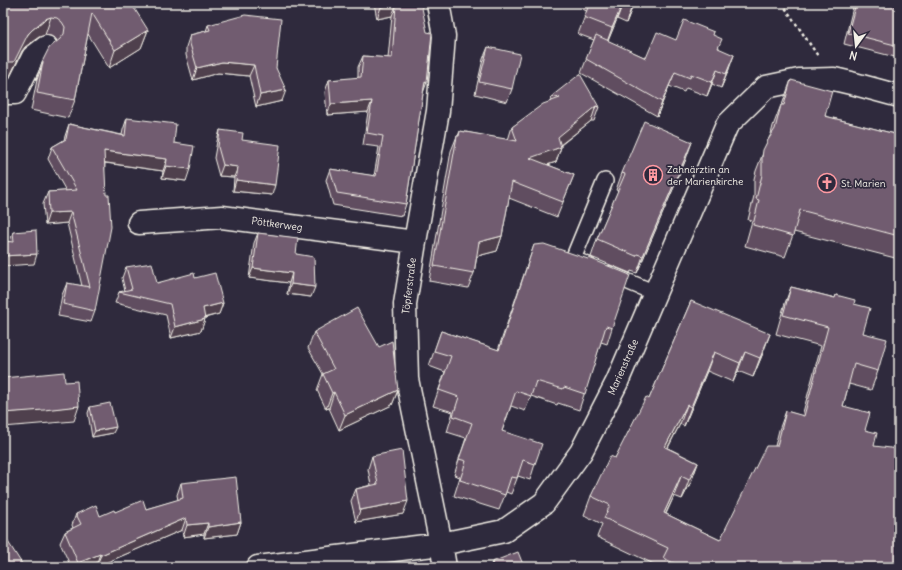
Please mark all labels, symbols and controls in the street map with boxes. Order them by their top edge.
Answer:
north arrow [836,26,876,66]
text: N [848,48,859,63]
place label: Zahnärztin an der Marienkirche [667,163,744,188]
building icon: Zahnärztin an der Marienkirche [642,164,664,186]
church icon: St. Marien [816,172,838,194]
place label: St. Marien [841,177,886,190]
street label: Pöttkerweg [251,214,303,234]
street label: Töpferstraße [399,257,419,315]
street label: Marienstraße [605,337,641,397]

